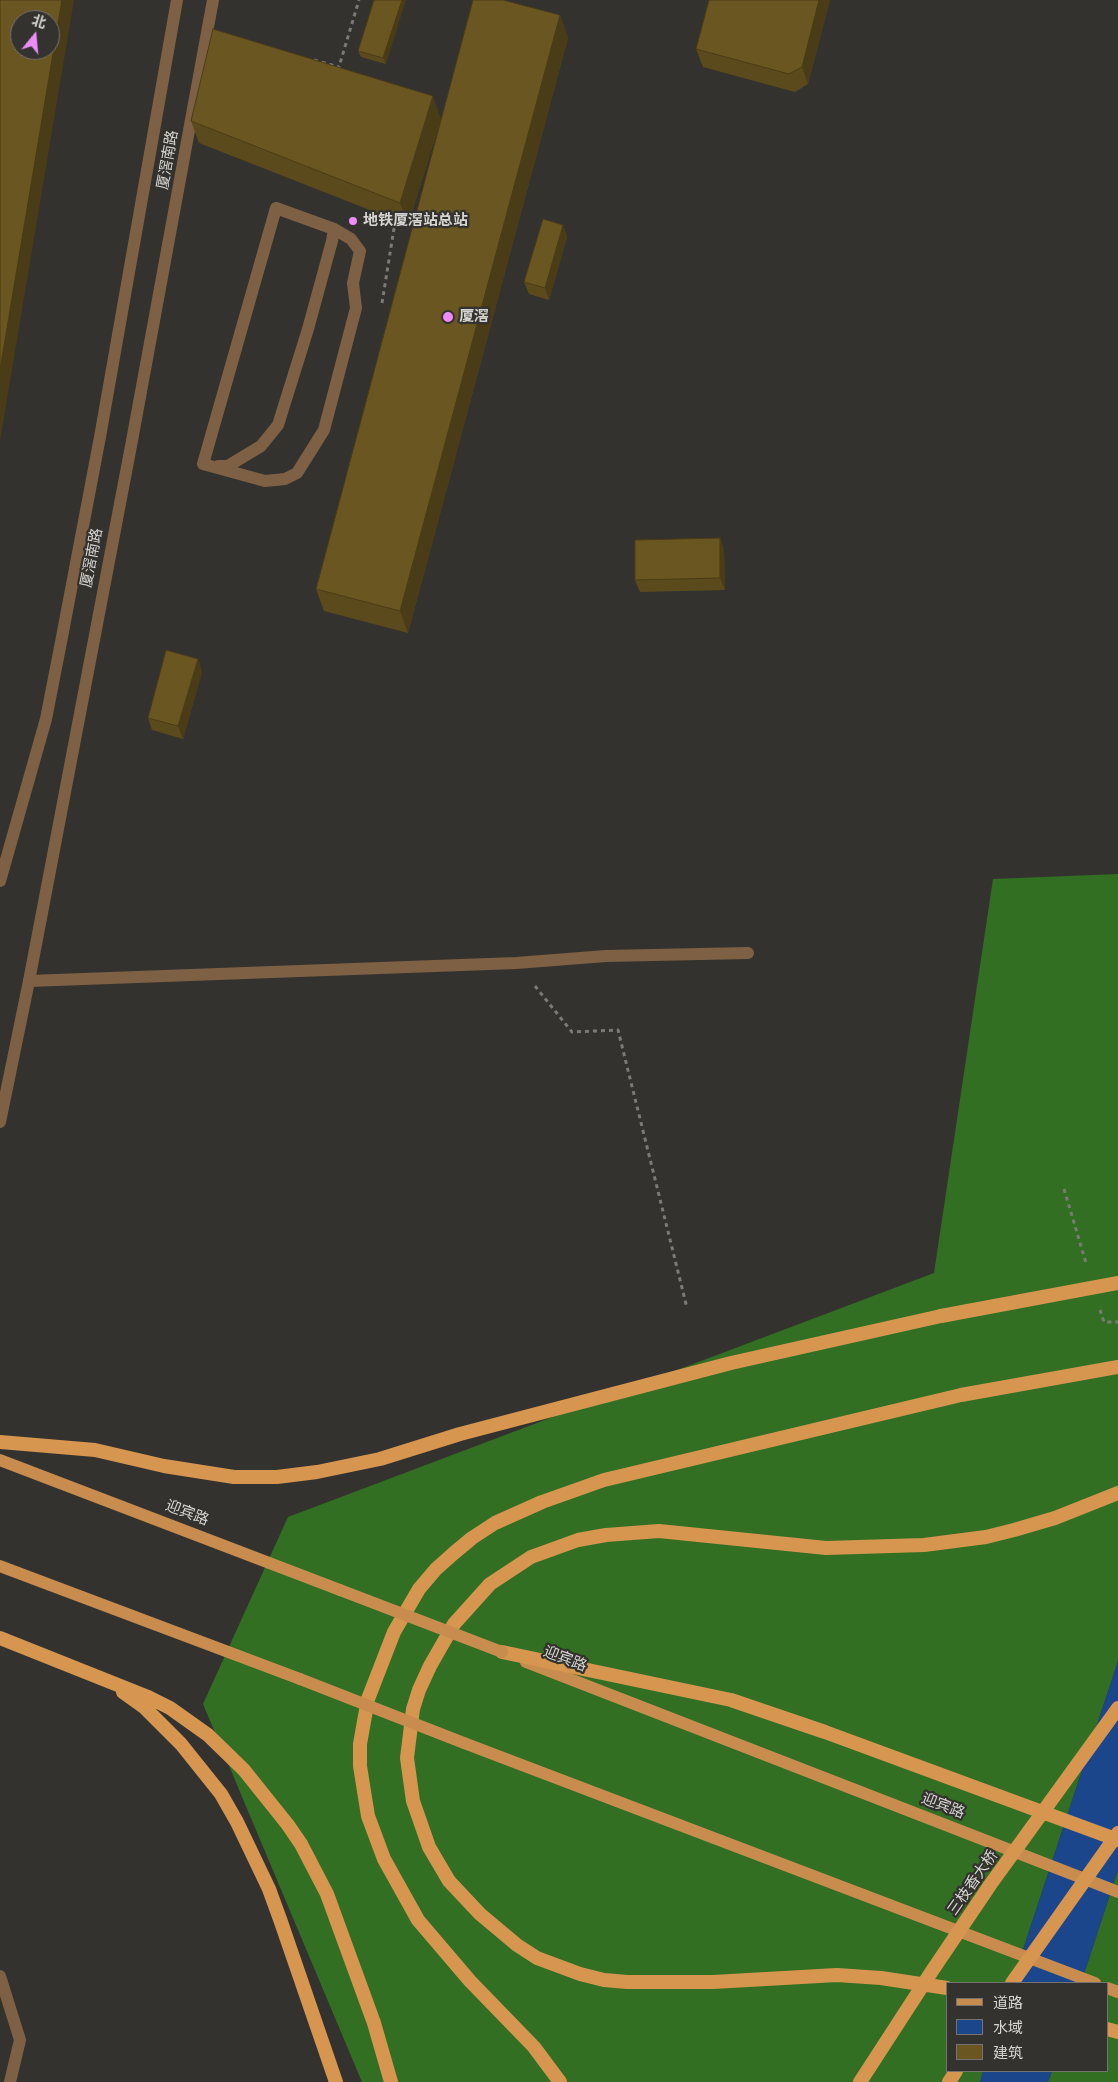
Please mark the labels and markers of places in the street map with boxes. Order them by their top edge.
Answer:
place label: 地铁厦滘站总站 [363,212,468,230]
marker: 地铁厦滘站总站 [347,215,359,227]
place label: 厦滘 [459,308,489,326]
marker: 厦滘 [441,310,455,324]

